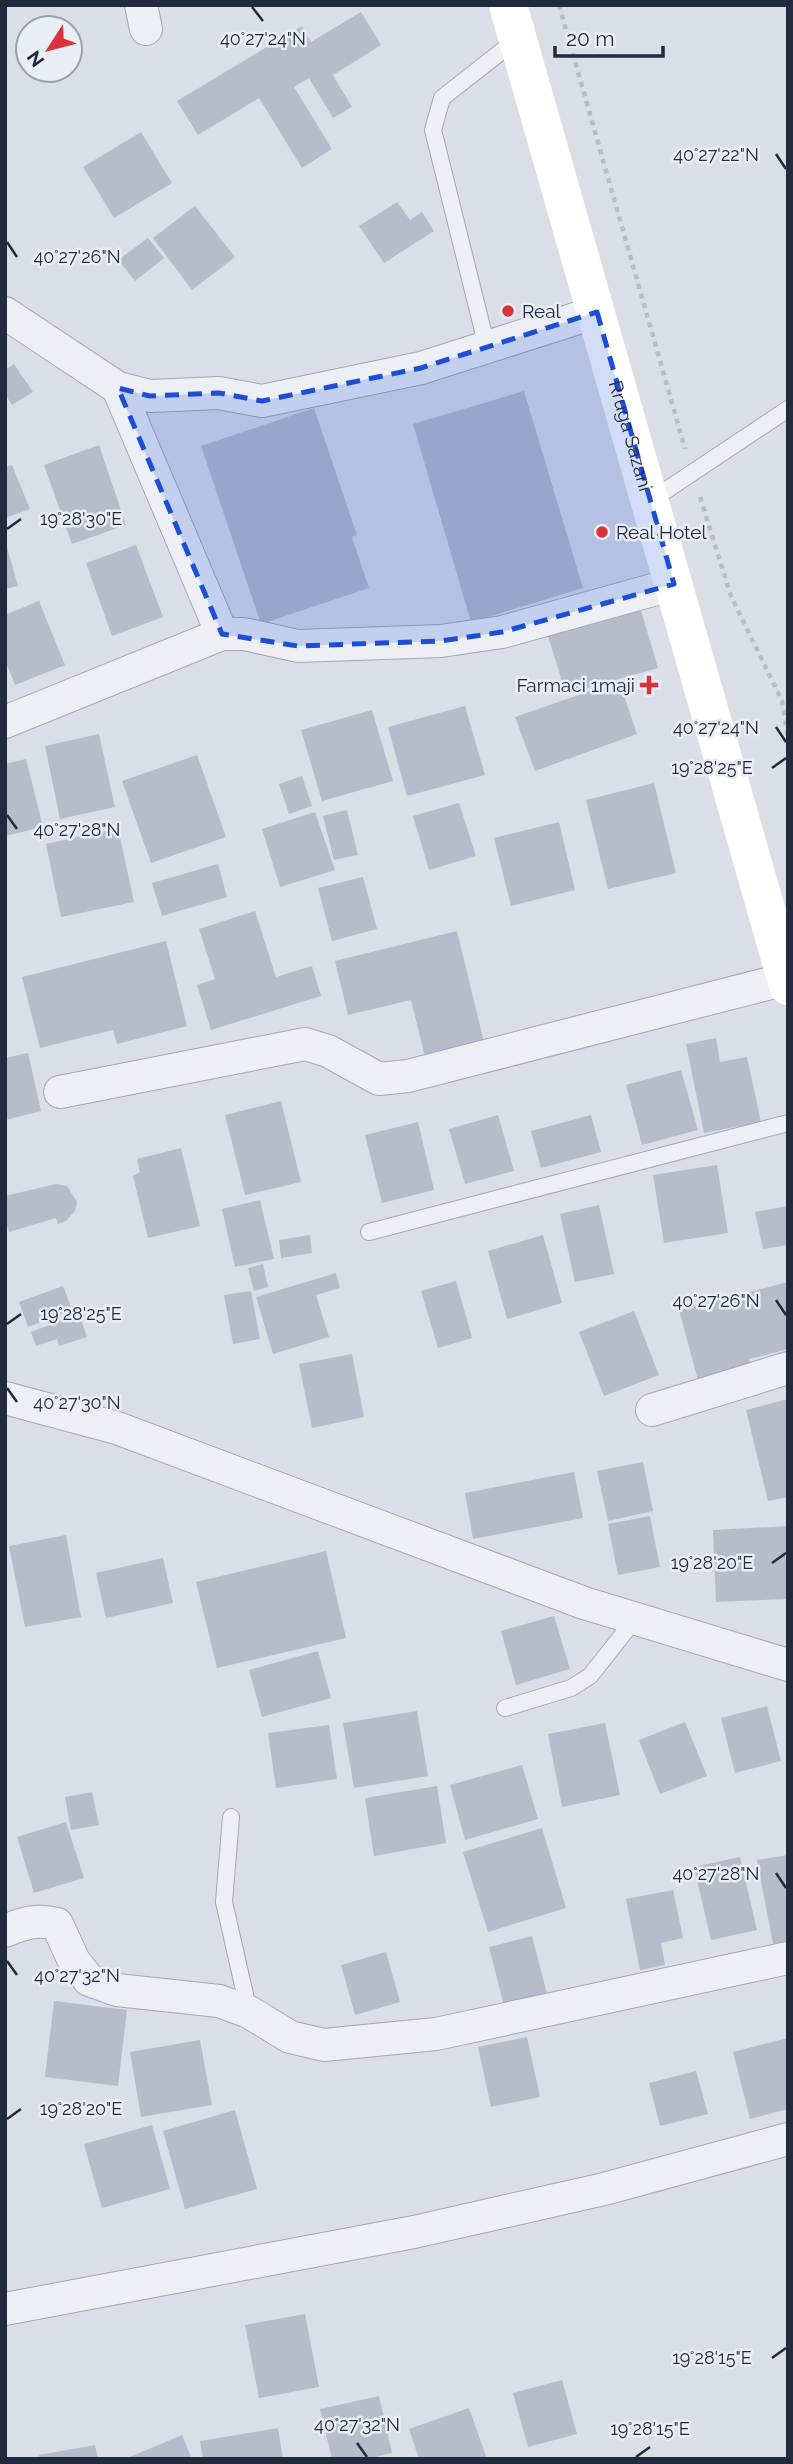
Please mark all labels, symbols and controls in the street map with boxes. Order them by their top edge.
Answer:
north arrow [14,14,84,84]
scale bar [555,14,664,58]
text: 20 m [566,26,614,51]
text: 40°27'24"N [220,28,306,49]
text: N [22,47,48,71]
text: 40°27'22"N [673,144,759,165]
text: 40°27'26"N [33,246,121,267]
place label: Real [522,300,562,322]
marker: Real [500,303,516,319]
street label: Rruga Sazani [605,378,657,494]
text: 19°28'30"E [40,508,122,529]
place label: Real Hotel [616,521,707,543]
marker: Real Hotel [594,524,610,540]
place label: Farmaci 1maji [516,674,635,696]
marker: Farmaci 1maji [641,677,657,693]
text: 40°27'24"N [673,717,759,738]
text: 19°28'25"E [671,757,753,778]
text: 40°27'28"N [34,819,120,840]
text: 40°27'26"N [672,1290,760,1311]
text: 19°28'25"E [40,1303,122,1324]
text: 40°27'30"N [33,1392,121,1413]
text: 19°28'20"E [671,1552,753,1573]
text: 40°27'28"N [673,1863,759,1884]
text: 40°27'32"N [34,1965,120,1986]
text: 19°28'20"E [40,2098,122,2119]
text: 19°28'15"E [672,2347,752,2368]
text: 40°27'32"N [314,2414,400,2435]
text: 19°28'15"E [610,2418,690,2439]

